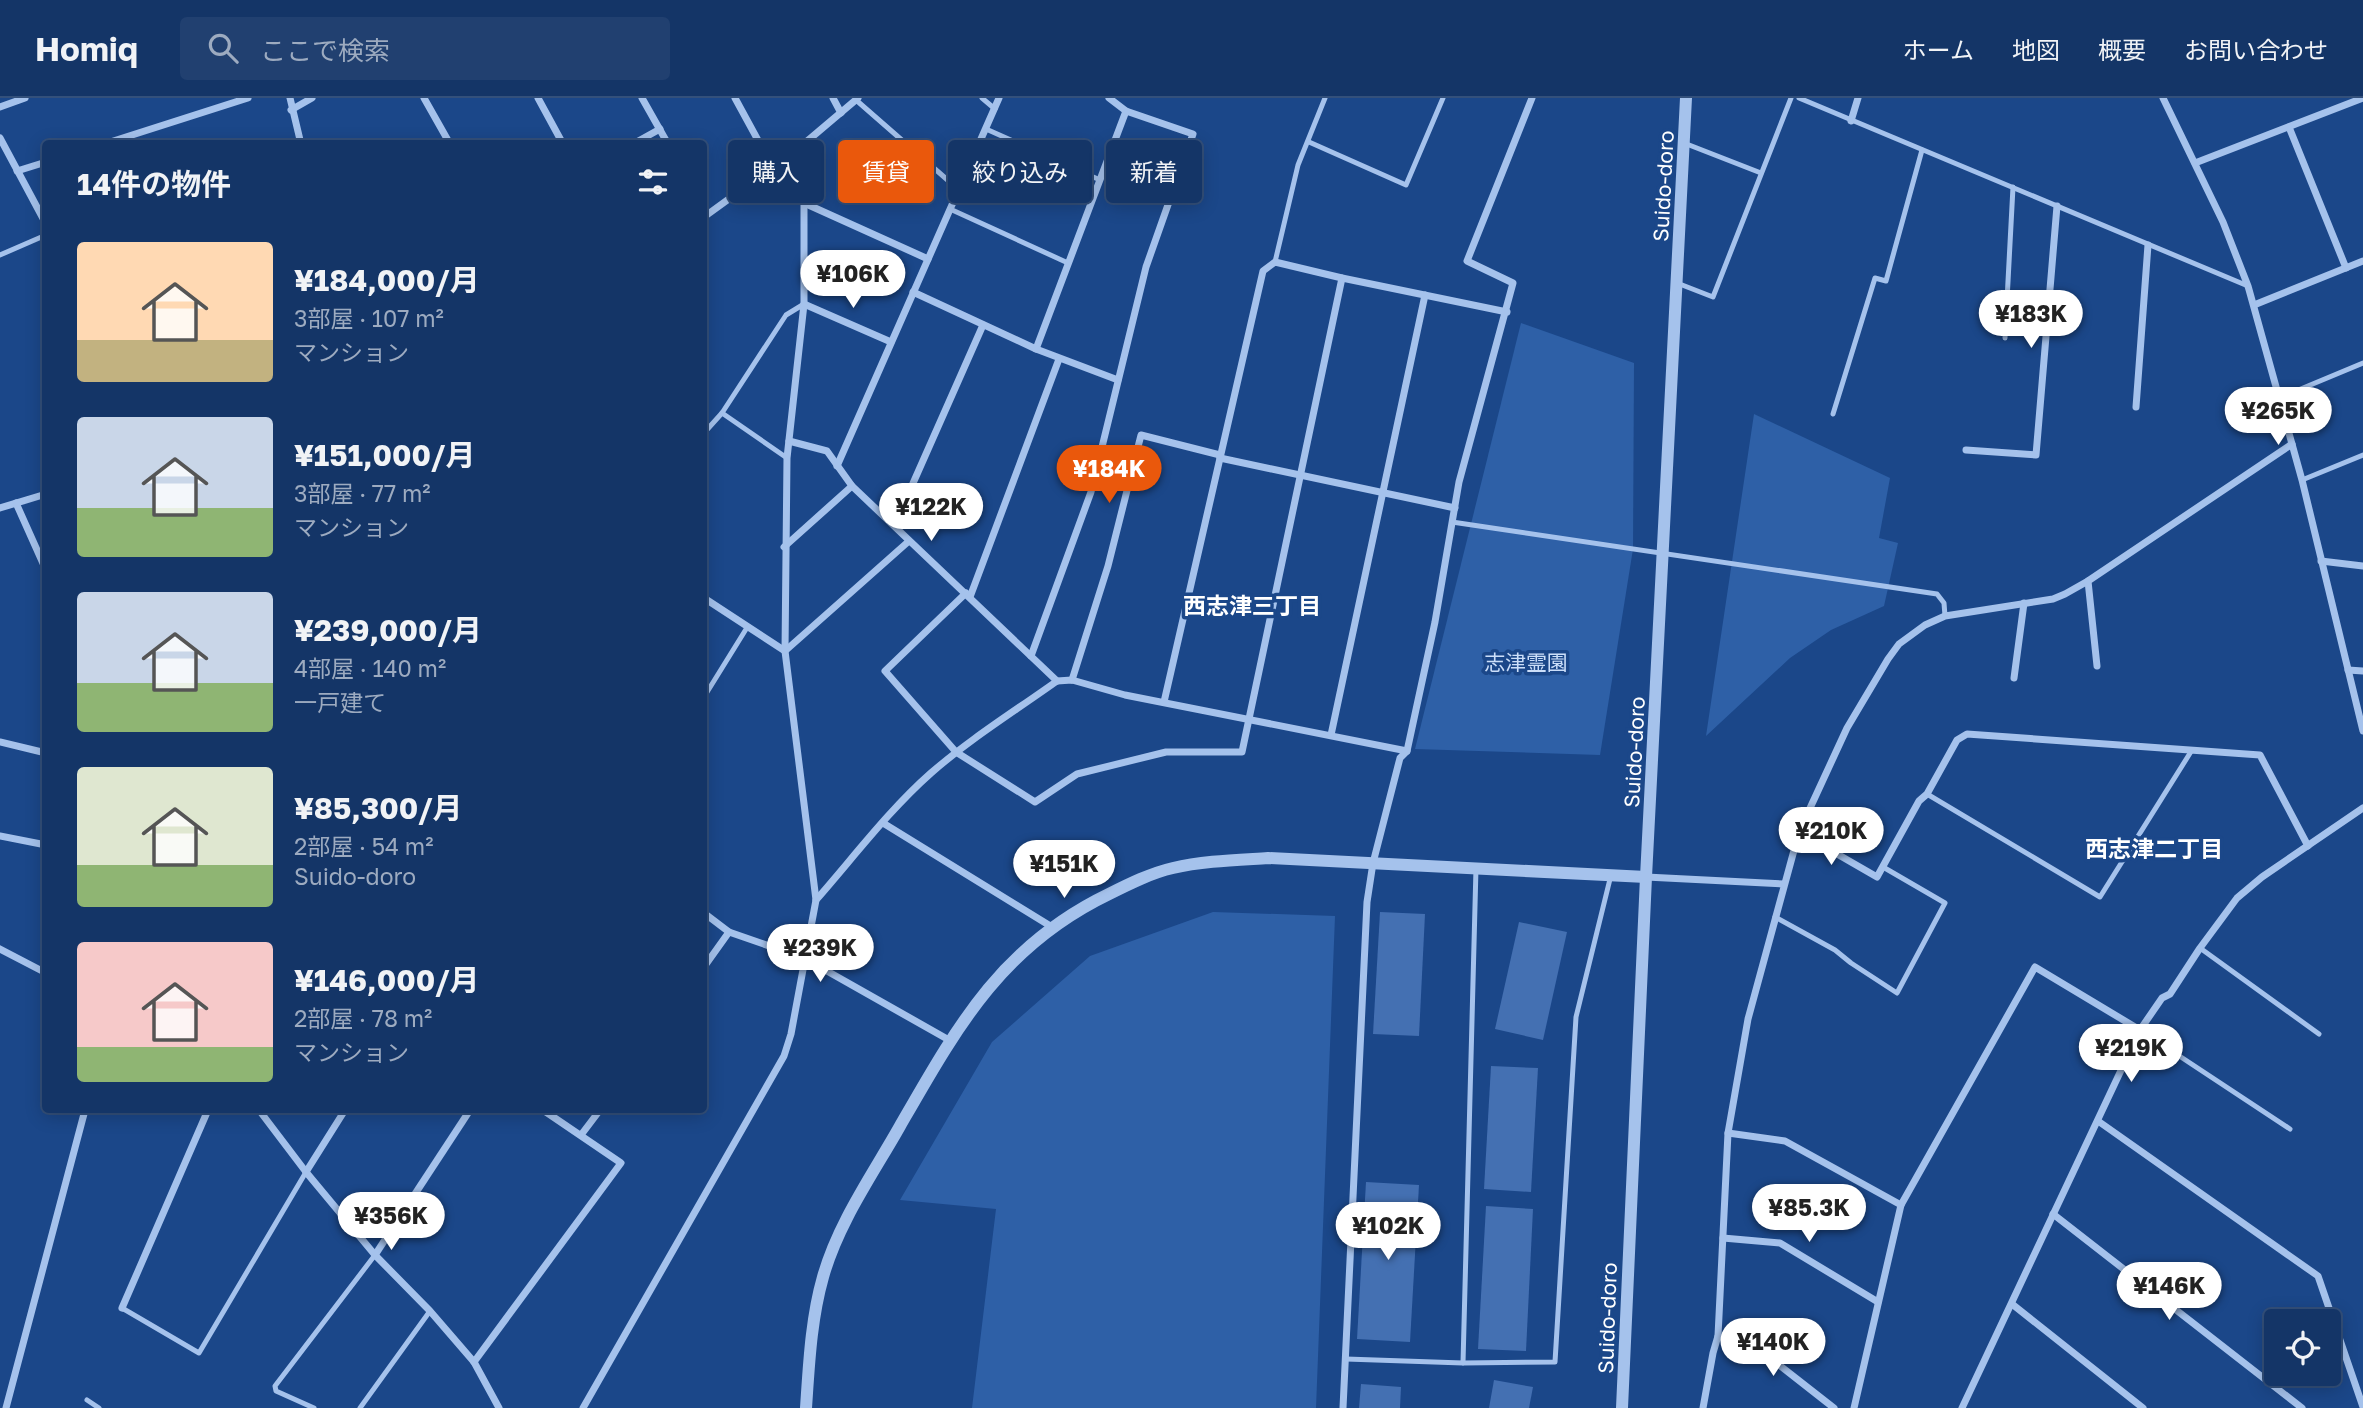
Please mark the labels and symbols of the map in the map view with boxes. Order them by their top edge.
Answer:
street label: Suido-doro [1647,130,1679,242]
pin: ¥106K [804,250,902,310]
pin: ¥183K [1982,290,2080,350]
pin: ¥265K [2229,388,2327,447]
pin: ¥184K [1060,446,1158,505]
pin: ¥122K [882,484,980,543]
district label: 西志津三丁目 [1183,591,1321,619]
park label: 志津霊園 [1484,649,1568,675]
street label: Suido-doro [1618,696,1650,808]
pin: ¥210K [1782,808,1880,867]
district label: 西志津二丁目 [2085,834,2223,862]
pin: ¥151K [1015,840,1113,900]
pin: ¥239K [771,924,869,984]
pin: ¥219K [2082,1024,2180,1084]
pin: ¥85.3K [1752,1184,1866,1244]
pin: ¥356K [342,1192,440,1252]
pin: ¥102K [1339,1202,1437,1262]
street label: Suido-doro [1592,1262,1622,1374]
pin: ¥146K [2120,1262,2218,1322]
pin: ¥140K [1724,1318,1822,1378]

